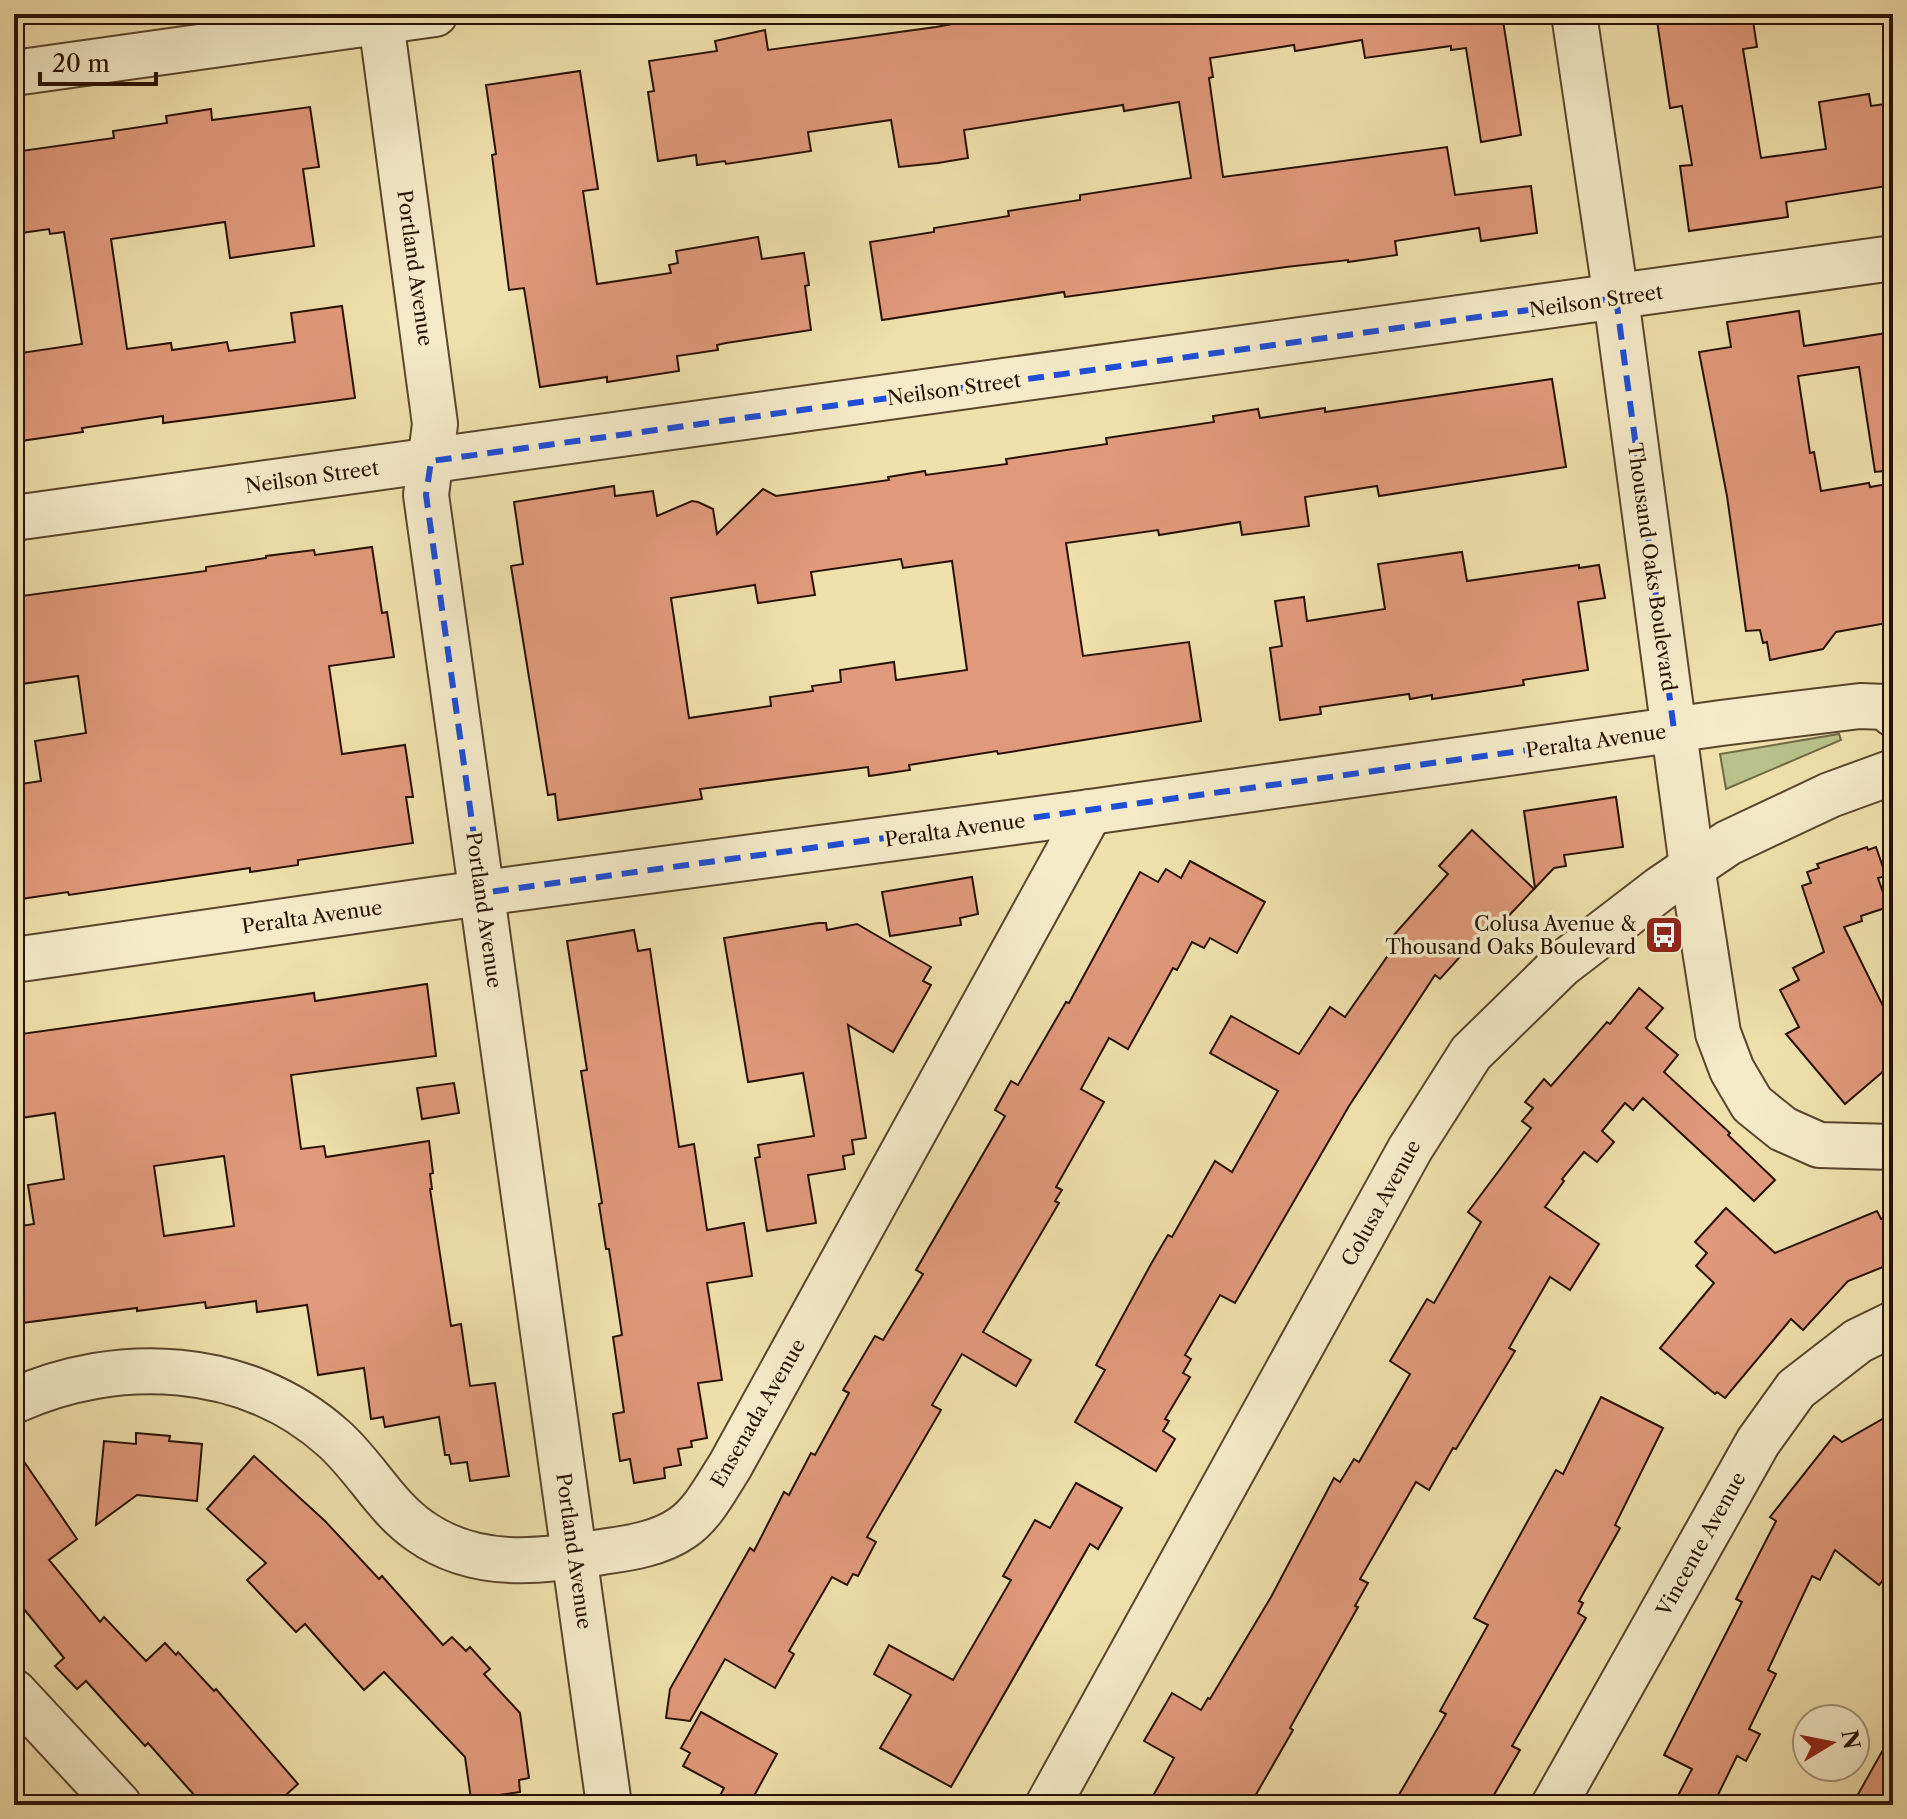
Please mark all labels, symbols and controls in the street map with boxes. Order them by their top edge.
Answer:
scale bar [40,36,156,86]
text: 20 m [52,49,110,78]
street label: Portland Avenue [392,188,438,348]
street label: Neilson Street [1528,280,1664,322]
street label: Neilson Street [886,368,1022,410]
street label: Thousand Oaks Boulevard [1623,441,1681,693]
street label: Neilson Street [244,456,380,498]
street label: Peralta Avenue [1524,719,1668,763]
street label: Peralta Avenue [883,808,1027,852]
street label: Portland Avenue [461,830,507,990]
street label: Peralta Avenue [240,895,384,939]
place label: Colusa Avenue & Thousand Oaks Boulevard [1385,912,1636,959]
bus stop icon: Colusa Avenue & Thousand Oaks Boulevard [1643,914,1685,956]
street label: Colusa Avenue [1336,1136,1426,1270]
street label: Ensenada Avenue [706,1335,810,1491]
street label: Vincente Avenue [1651,1468,1751,1621]
street label: Portland Avenue [551,1471,597,1631]
north arrow [1791,1703,1871,1783]
text: N [1835,1728,1865,1751]

